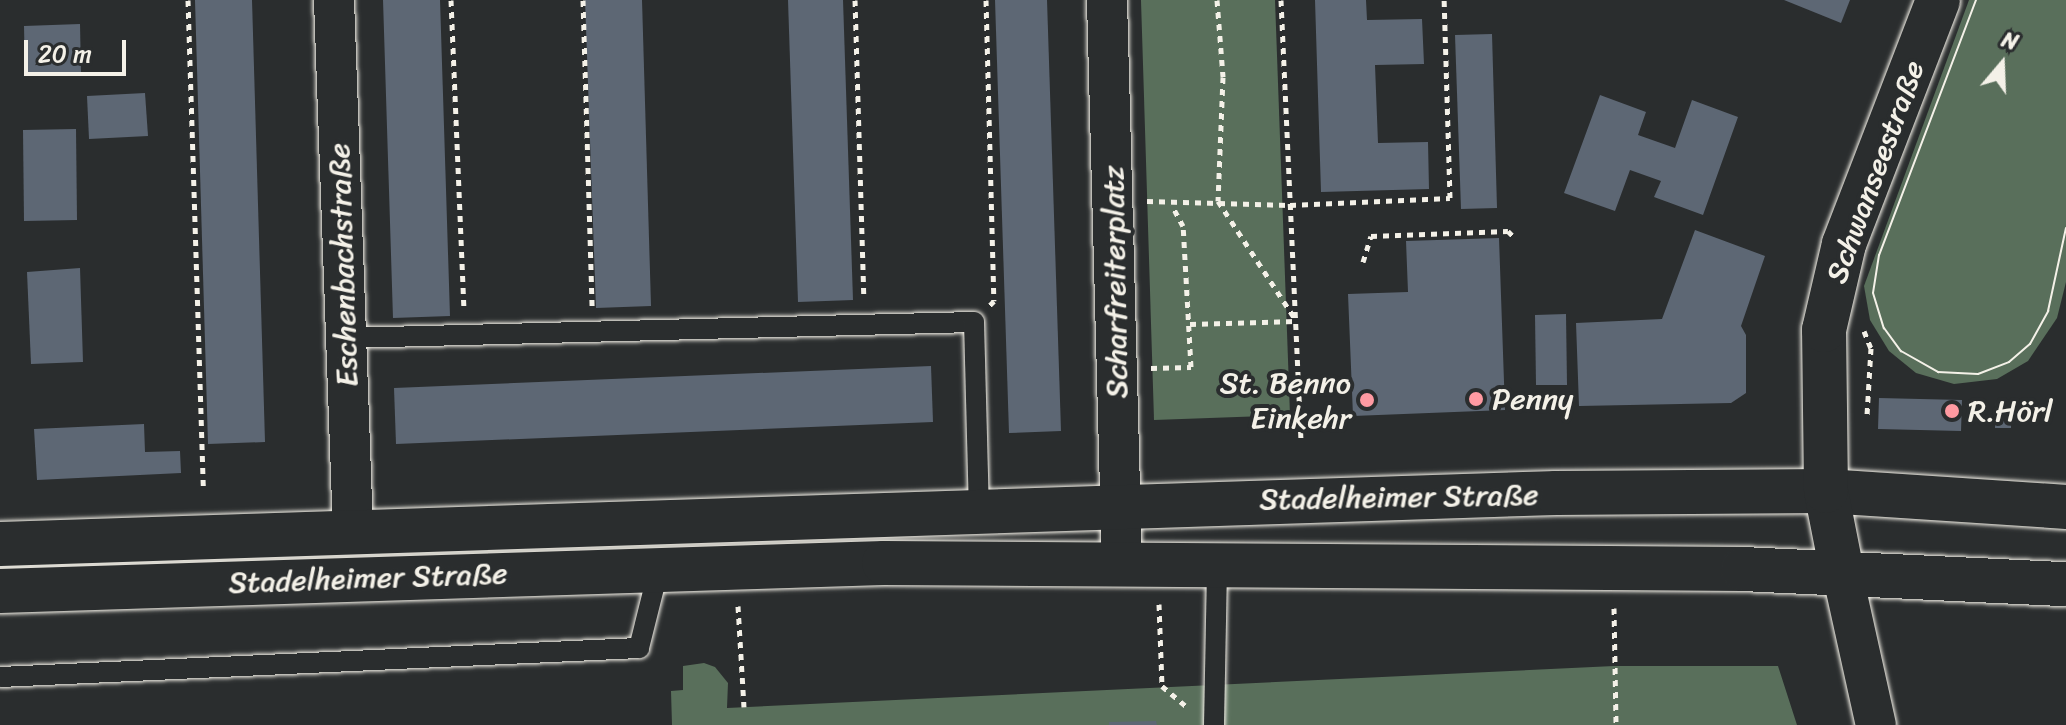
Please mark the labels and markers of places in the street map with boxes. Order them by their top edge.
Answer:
place label: St. Benno Einkehr [1220,365,1351,436]
place label: Penny [1492,381,1573,417]
marker: Penny [1467,390,1485,408]
marker: St. Benno Einkehr [1358,391,1376,409]
place label: R.Hörl [1968,393,2053,429]
marker: R.Hörl [1943,402,1961,420]

